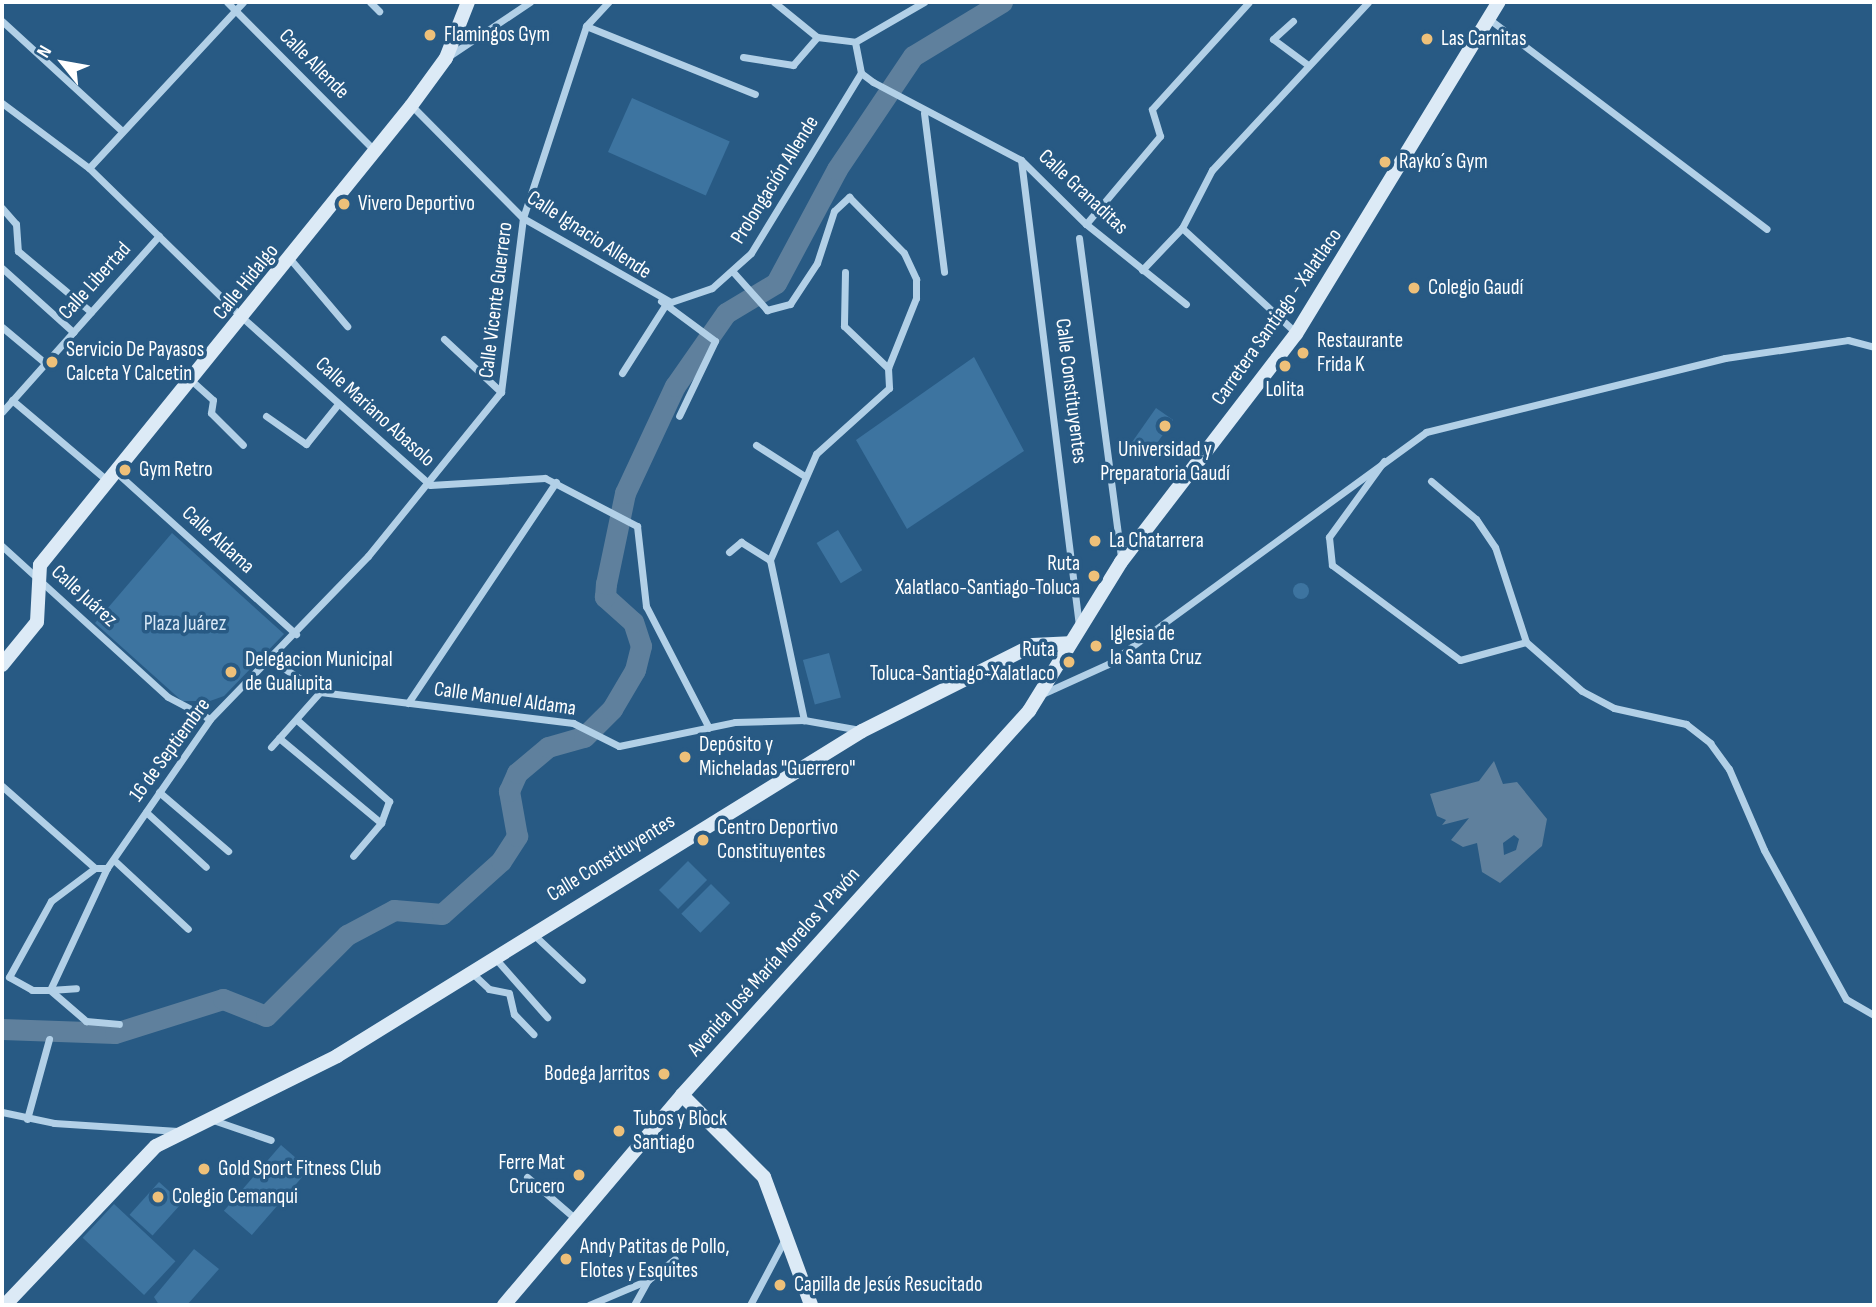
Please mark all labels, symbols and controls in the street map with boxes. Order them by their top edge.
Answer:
place label: Flamingos Gym [444,22,550,48]
street label: Calle Allende [274,24,354,104]
place label: Las Carnitas [1441,26,1526,52]
marker: Flamingos Gym [422,27,438,43]
north arrow [28,28,98,98]
marker: Las Carnitas [1419,31,1435,47]
text: N [32,42,57,62]
street label: Prolongación Allende [726,111,824,249]
street label: Calle Granaditas [1033,144,1133,240]
place label: Rayko´s Gym [1399,149,1488,175]
marker: Rayko´s Gym [1377,154,1393,170]
street label: Calle Ignacio Allende [522,185,656,285]
place label: Vivero Deportivo [358,191,475,217]
marker: Vivero Deportivo [336,196,352,212]
street label: Calle Vicente Guerrero [474,221,518,379]
street label: Carretera Santiago - Xalatlaco [1206,224,1348,410]
street label: Calle Libertad [54,237,136,325]
street label: Calle Hidalgo [208,239,284,325]
place label: Colegio Gaudí [1428,275,1523,301]
marker: Colegio Gaudí [1406,280,1422,296]
street label: Calle Constituyentes [1050,317,1092,465]
place label: Restaurante Frida K [1317,328,1403,378]
place label: Servicio De Payasos Calceta Y Calcetin [66,337,204,387]
marker: Restaurante Frida K [1295,345,1311,361]
street label: Calle Mariano Abasolo [310,352,440,472]
marker: Servicio De Payasos Calceta Y Calcetin [44,354,60,370]
marker: Lolita [1277,358,1293,374]
place label: Lolita [1266,377,1304,403]
marker: Universidad y Preparatoria Gaudí [1157,418,1173,434]
place label: Universidad y Preparatoria Gaudí [1100,437,1230,487]
place label: Gym Retro [139,457,213,483]
marker: Gym Retro [117,462,133,478]
street label: Calle Aldama [176,501,260,579]
place label: La Chatarrera [1109,528,1204,554]
marker: La Chatarrera [1087,533,1103,549]
place label: Ruta Xalatlaco-Santiago-Toluca [895,551,1080,601]
street label: Calle Juárez [46,560,122,632]
marker: Ruta Xalatlaco-Santiago-Toluca [1086,568,1102,584]
park label: Plaza Juárez [144,611,226,637]
place label: Iglesia de la Santa Cruz [1110,621,1202,671]
place label: Ruta Toluca-Santiago-Xalatlaco [870,637,1055,687]
marker: Iglesia de la Santa Cruz [1088,638,1104,654]
place label: Delegacion Municipal de Gualupita [245,647,393,697]
marker: Ruta Toluca-Santiago-Xalatlaco [1061,654,1077,670]
marker: Delegacion Municipal de Gualupita [223,664,239,680]
street label: Calle Manuel Aldama [432,677,578,721]
street label: 16 de Septiembre [124,693,216,807]
place label: Depósito y Micheladas "Guerrero" [699,732,855,782]
marker: Depósito y Micheladas "Guerrero" [677,749,693,765]
street label: Calle Constituyentes [542,809,680,907]
place label: Centro Deportivo Constituyentes [717,815,838,865]
marker: Centro Deportivo Constituyentes [695,832,711,848]
street label: Avenida José María Morelos Y Pavón [682,862,866,1062]
place label: Bodega Jarritos [544,1061,650,1087]
marker: Bodega Jarritos [656,1066,672,1082]
place label: Tubos y Block Santiago [633,1106,727,1156]
marker: Tubos y Block Santiago [611,1123,627,1139]
place label: Ferre Mat Crucero [498,1150,565,1200]
place label: Gold Sport Fitness Club [218,1156,381,1182]
marker: Gold Sport Fitness Club [196,1161,212,1177]
marker: Ferre Mat Crucero [571,1167,587,1183]
place label: Colegio Cemanqui [172,1184,298,1210]
marker: Colegio Cemanqui [150,1189,166,1205]
place label: Andy Patitas de Pollo, Elotes y Esquites [580,1234,729,1284]
marker: Andy Patitas de Pollo, Elotes y Esquites [558,1251,574,1267]
place label: Capilla de Jesús Resucitado [794,1272,983,1298]
marker: Capilla de Jesús Resucitado [772,1277,788,1293]

